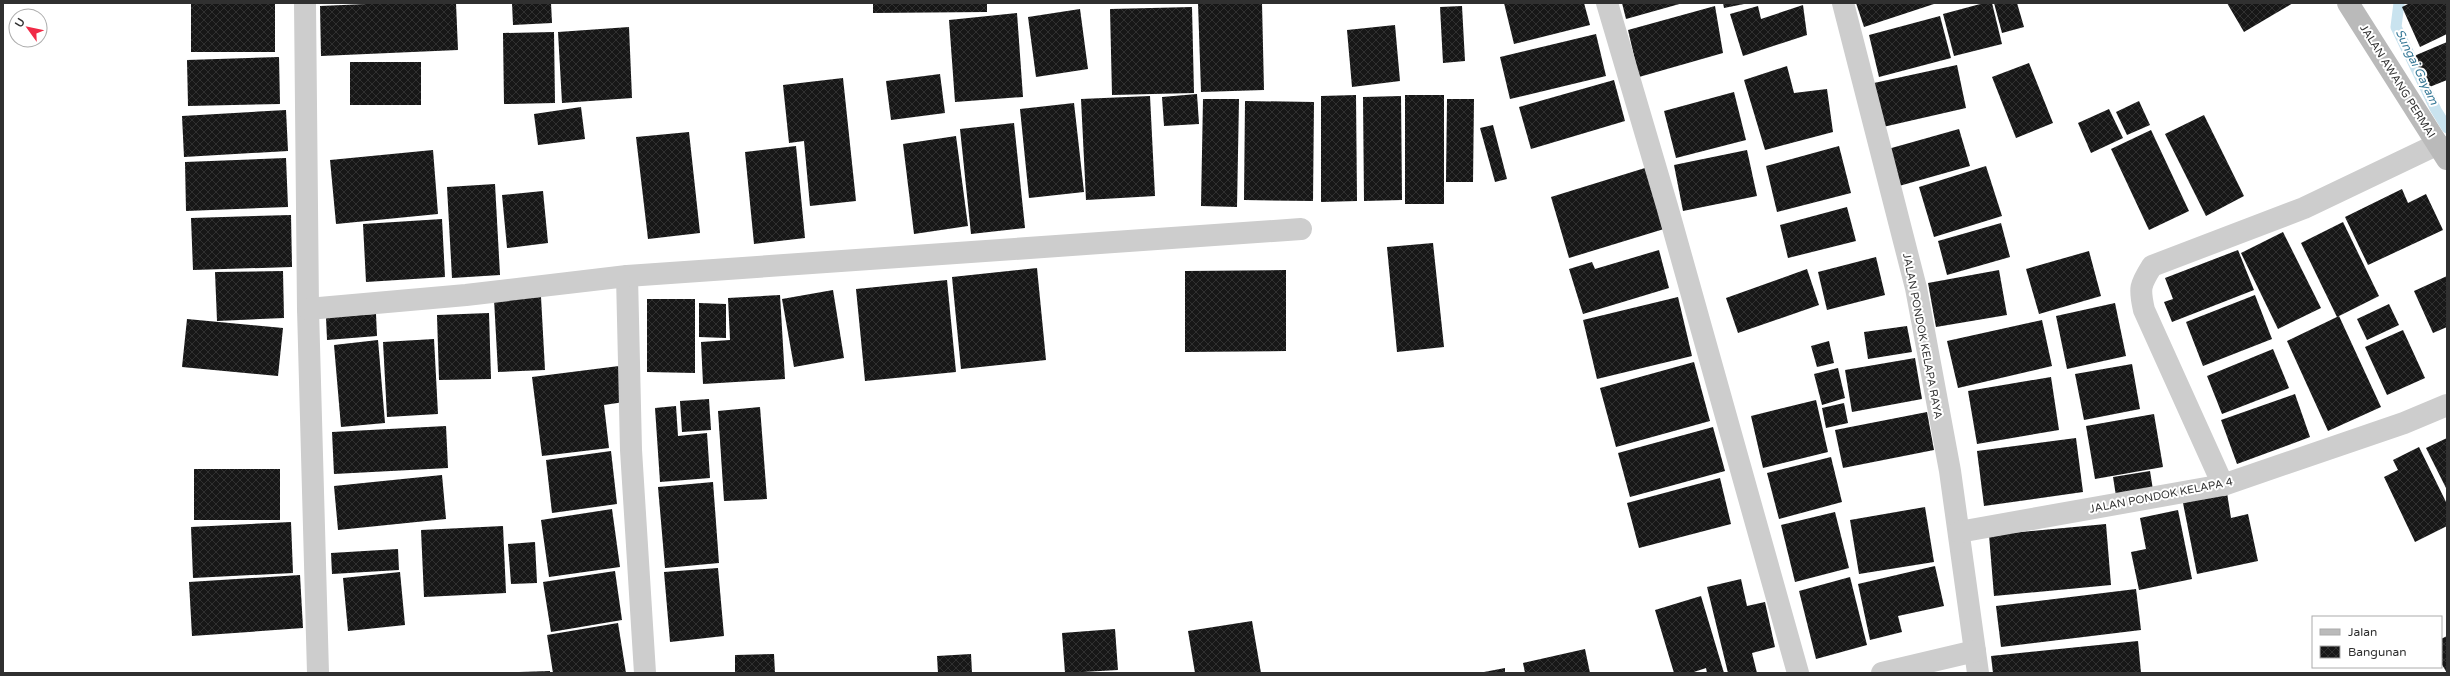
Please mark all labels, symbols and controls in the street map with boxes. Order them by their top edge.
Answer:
north arrow [8,8,48,48]
text: U [12,16,28,30]
street label: JALAN AWANG PERMAI [2357,22,2438,140]
water label: Sungai Gayam [2393,27,2442,108]
street label: JALAN PONDOK KELAPA RAYA [1900,252,1945,420]
street label: JALAN PONDOK KELAPA 4 [2088,475,2234,516]
legend [2312,616,2442,668]
text: Jalan [2348,625,2377,639]
text: Bangunan [2348,645,2407,659]

